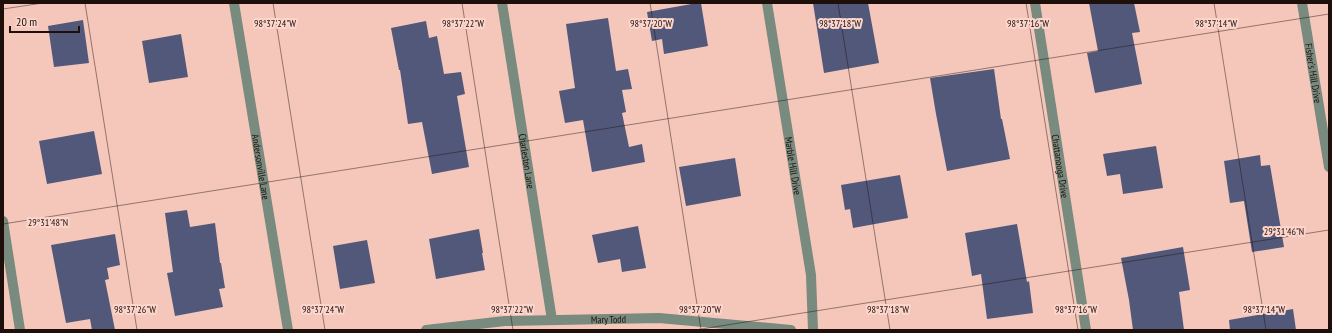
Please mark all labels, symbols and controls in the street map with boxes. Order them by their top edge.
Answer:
scale bar [10,8,79,34]
text: 20 m [16,14,37,29]
text: 98°37'24"W [254,17,296,30]
text: 98°37'22"W [442,17,484,30]
text: 98°37'20"W [630,17,672,30]
text: 98°37'18"W [819,17,861,30]
text: 98°37'16"W [1007,17,1049,30]
text: 98°37'14"W [1195,17,1237,30]
street label: Fisher's Hill Drive [1302,42,1324,104]
street label: Andersonville Lane [249,133,272,200]
street label: Charleston Lane [516,133,537,190]
street label: Chattanooga Drive [1049,133,1071,199]
street label: Marble Hill Drive [782,136,804,196]
text: 29°31'48"N [28,216,68,229]
text: 29°31'46"N [1264,225,1304,238]
text: 98°37'26"W [114,303,156,316]
text: 98°37'24"W [302,303,344,316]
text: 98°37'22"W [491,303,533,316]
text: 98°37'20"W [679,303,721,316]
text: 98°37'18"W [867,303,909,316]
text: 98°37'16"W [1055,303,1097,316]
text: 98°37'14"W [1243,303,1285,316]
street label: Mary Todd [591,313,626,326]

